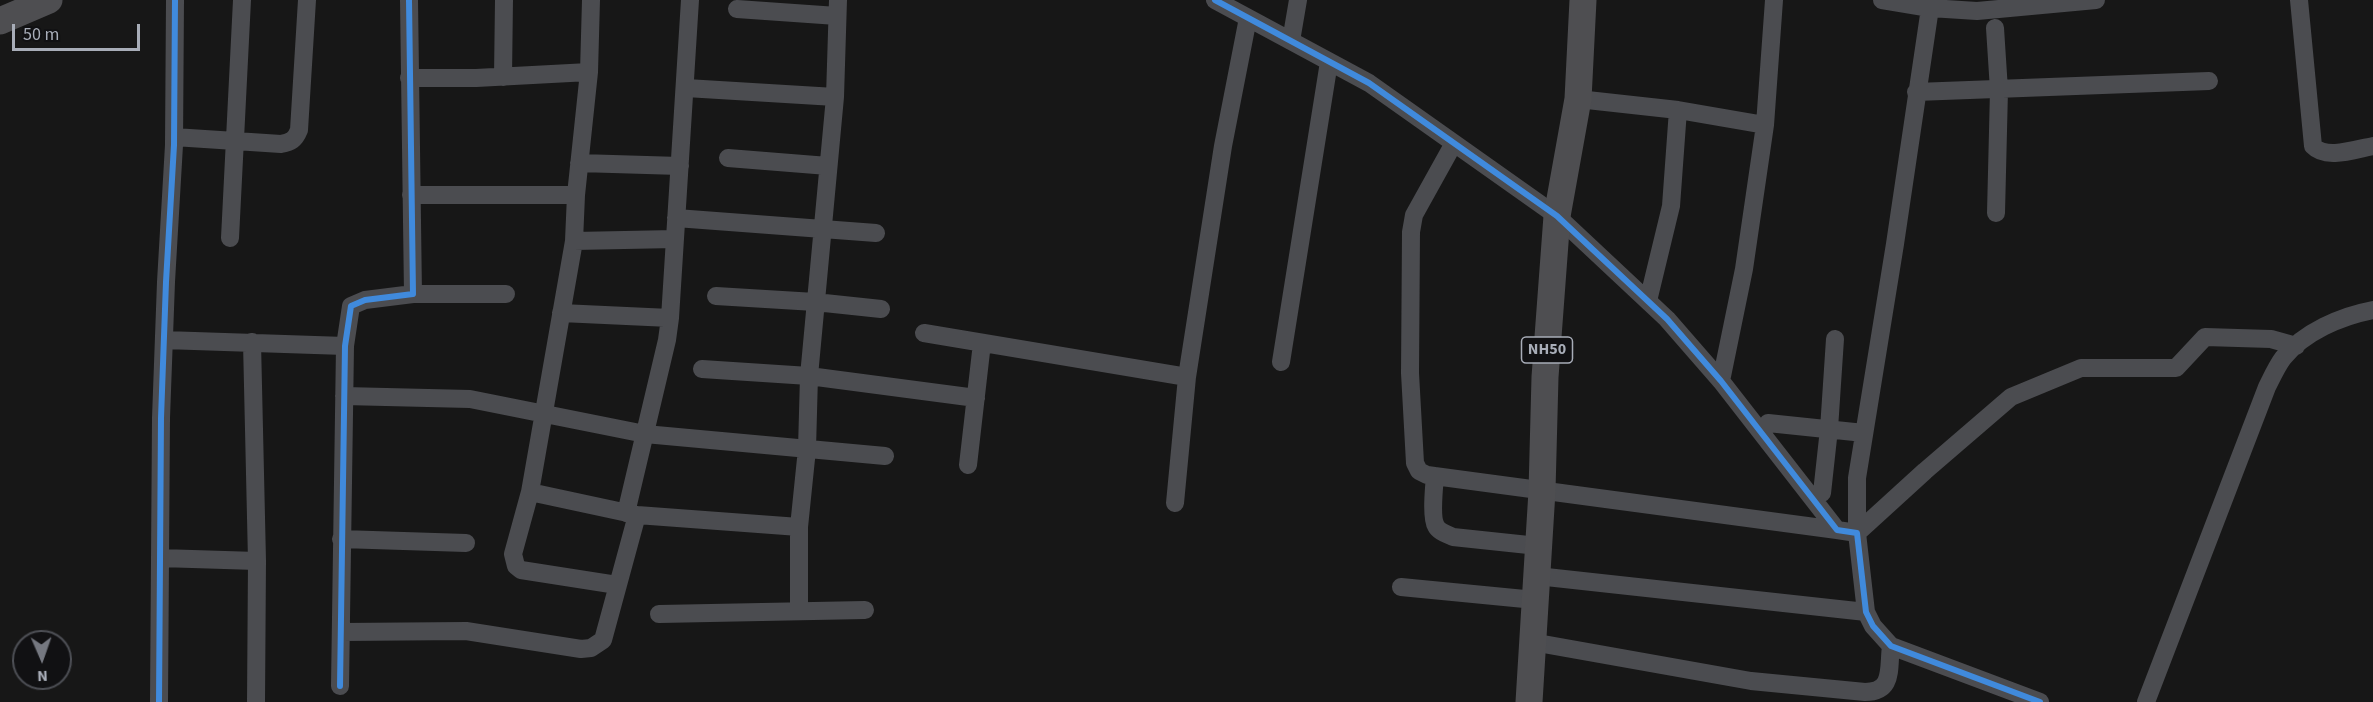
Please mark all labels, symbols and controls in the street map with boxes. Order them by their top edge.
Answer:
scale bar [15,12,142,50]
text: 50 m [23,22,59,47]
road number: NH50 [1522,337,1572,363]
north arrow [12,630,72,690]
text: N [37,665,48,687]

